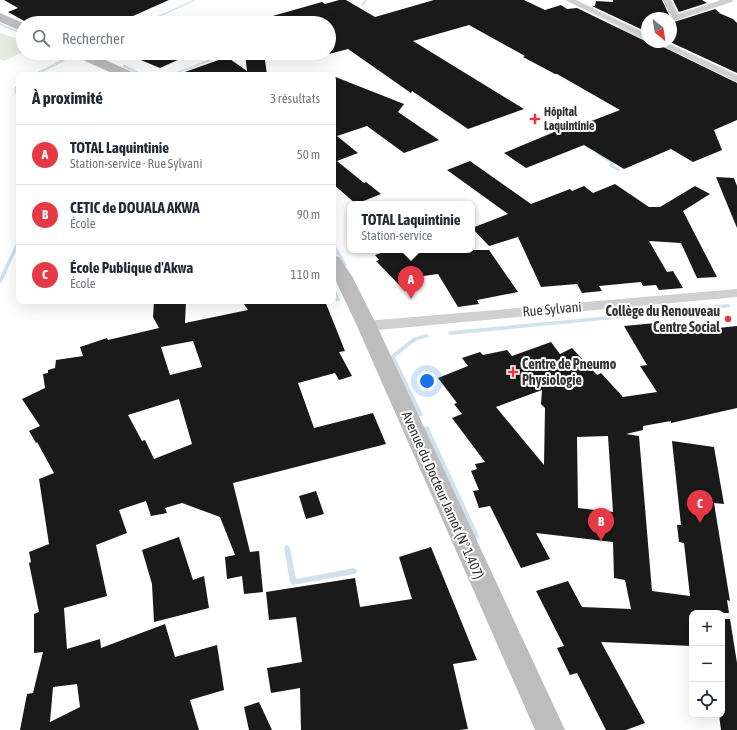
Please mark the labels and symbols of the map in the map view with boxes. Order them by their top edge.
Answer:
north arrow [641,12,677,48]
place label: Hôpital Laquintinie [544,105,595,133]
marker: Hôpital Laquintinie [529,113,541,125]
pin: A [398,266,424,299]
street label: Rue Sylvani [522,298,582,320]
place label: Collège du Renouveau Centre Social [605,303,720,335]
marker: Collège du Renouveau Centre Social [723,314,733,324]
place label: Centre de Pneumo Physiologie [522,356,617,388]
marker: Centre de Pneumo Physiologie [507,366,519,378]
your location [417,371,437,391]
street label: Avenue du Docteur Jamot (N° 1.407) [399,409,487,581]
pin: C [687,490,713,523]
pin: B [588,508,614,541]

